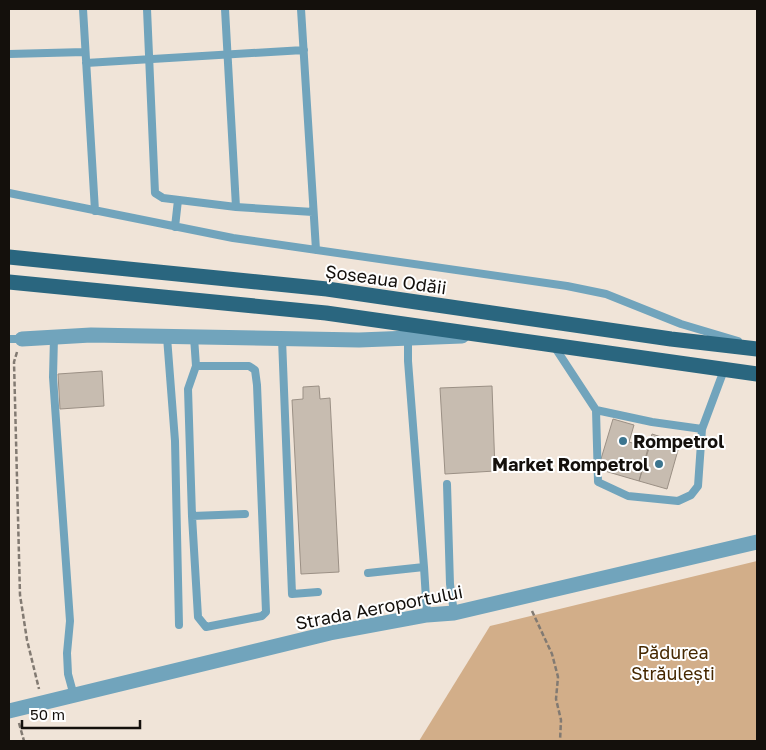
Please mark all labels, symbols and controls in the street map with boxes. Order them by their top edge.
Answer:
street label: Șoseaua Odăii [324,260,448,298]
place label: Rompetrol [633,430,724,452]
marker: Rompetrol [617,435,629,447]
place label: Market Rompetrol [492,453,649,475]
marker: Market Rompetrol [653,458,665,470]
street label: Strada Aeroportului [294,580,464,634]
park label: Pădurea Străulești [631,641,715,684]
scale bar [22,698,140,730]
text: 50 m [30,705,65,723]

